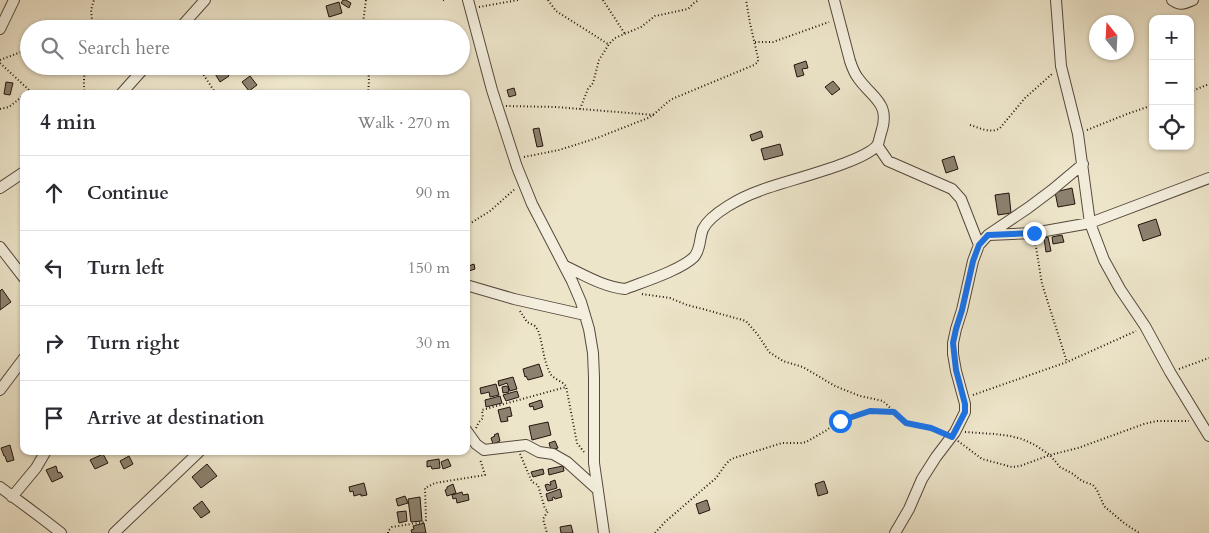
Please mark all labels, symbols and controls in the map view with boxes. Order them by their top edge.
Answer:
north arrow [1089,15,1134,60]
map controls [1149,15,1194,150]
button: + [1149,15,1194,60]
search box [20,20,470,75]
icon: search [38,34,66,62]
text: Search here [78,35,170,61]
button: − [1149,60,1194,105]
button: locate [1149,105,1194,150]
text: 4 min [40,108,96,137]
text: Walk · 270 m [358,112,450,134]
icon: ahead [40,179,68,207]
text: Continue [87,180,169,206]
text: 90 m [416,182,450,204]
route end [1023,222,1046,245]
icon: left [40,254,68,282]
text: Turn left [87,255,164,281]
text: 150 m [408,257,450,279]
icon: right [40,329,68,357]
text: Turn right [87,330,179,356]
text: 30 m [416,332,450,354]
icon: arrive [40,404,68,432]
text: Arrive at destination [87,405,264,431]
route start [829,410,852,433]

